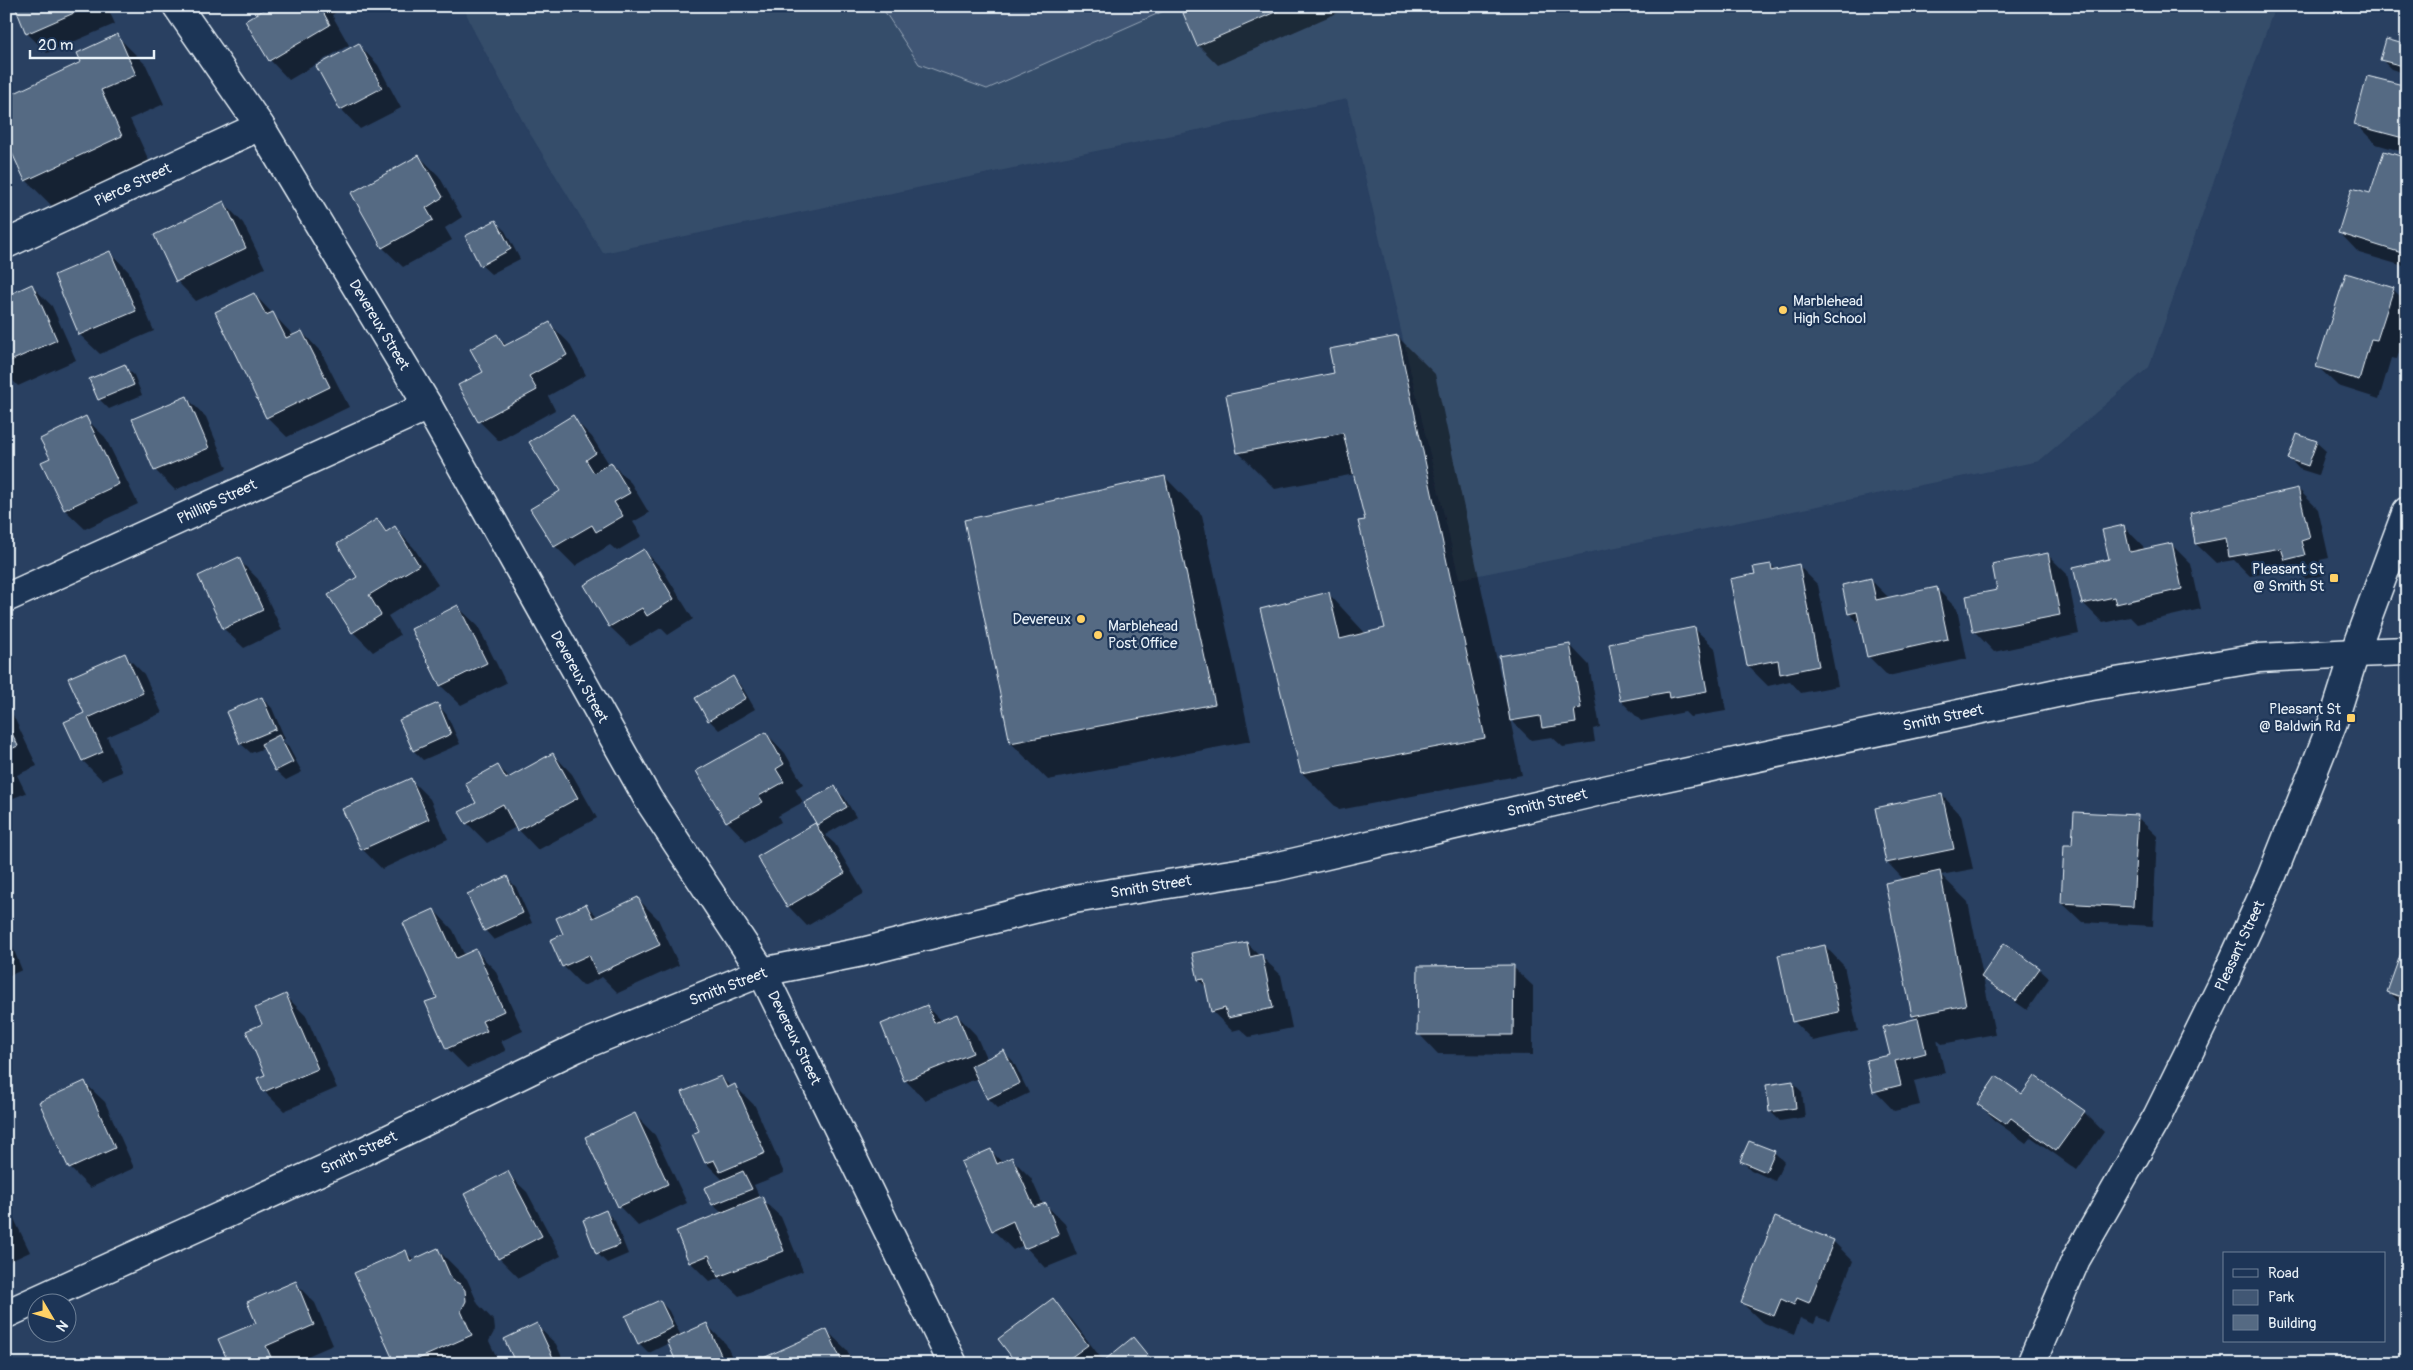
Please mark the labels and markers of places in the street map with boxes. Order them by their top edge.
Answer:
place label: Marblehead High School [1793,292,1866,328]
marker: Marblehead High School [1777,304,1789,316]
place label: Pleasant St @ Smith St [2252,560,2325,596]
marker: Pleasant St @ Smith St [2328,572,2340,584]
place label: Devereux [1013,610,1071,629]
marker: Devereux [1075,613,1087,625]
place label: Marblehead Post Office [1108,617,1178,653]
marker: Marblehead Post Office [1092,629,1104,641]
place label: Pleasant St @ Baldwin Rd [2259,700,2342,736]
marker: Pleasant St @ Baldwin Rd [2345,712,2357,724]

